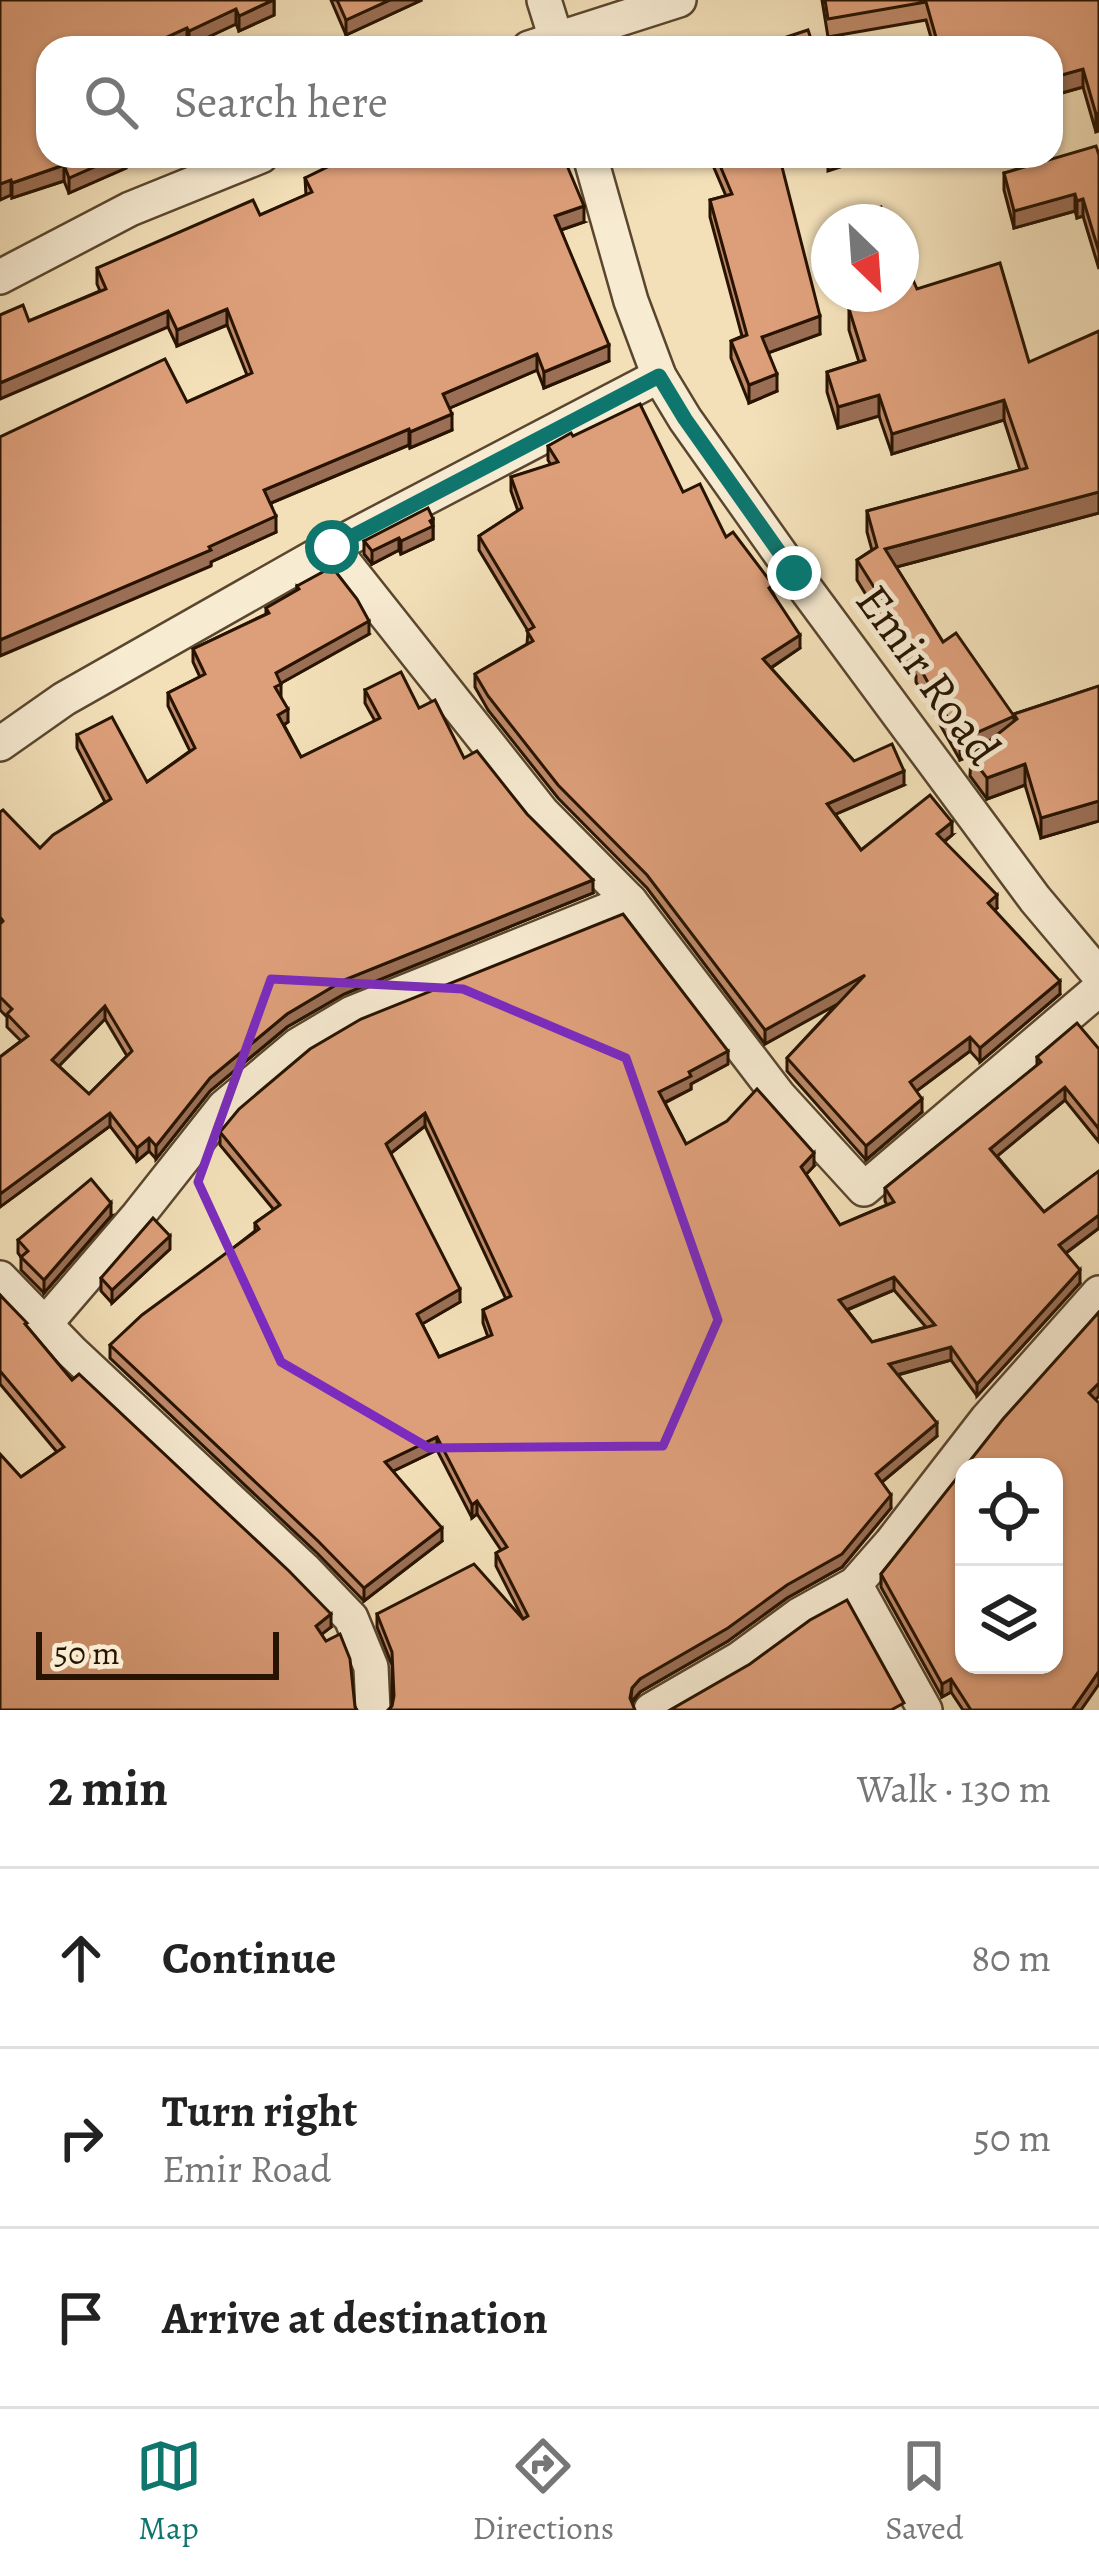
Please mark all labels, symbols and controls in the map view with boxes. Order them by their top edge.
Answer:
search box [36,36,1063,168]
icon: search [78,69,144,135]
text: Search here [174,71,388,133]
north arrow [811,204,919,312]
route start [305,520,359,574]
route end [767,546,821,600]
street label: Emir Road [840,571,1016,778]
map controls [955,1458,1063,1674]
button: locate [955,1458,1063,1566]
button: layers [955,1566,1063,1674]
scale bar [36,1626,279,1679]
text: 50 m [54,1630,120,1675]
text: 2 min [48,1753,168,1823]
text: Walk · 130 m [857,1762,1051,1815]
icon: ahead [48,1925,114,1991]
text: Continue [162,1927,336,1989]
text: 80 m [971,1931,1051,1984]
text: Turn right [162,2080,357,2142]
icon: right [48,2105,114,2171]
text: 50 m [973,2111,1051,2164]
text: Emir Road [162,2142,331,2195]
icon: arrive [48,2285,114,2351]
text: Arrive at destination [162,2287,548,2349]
tab: Map [136,2433,202,2550]
tab: Directions [473,2433,614,2550]
tab: Saved [885,2433,963,2550]

